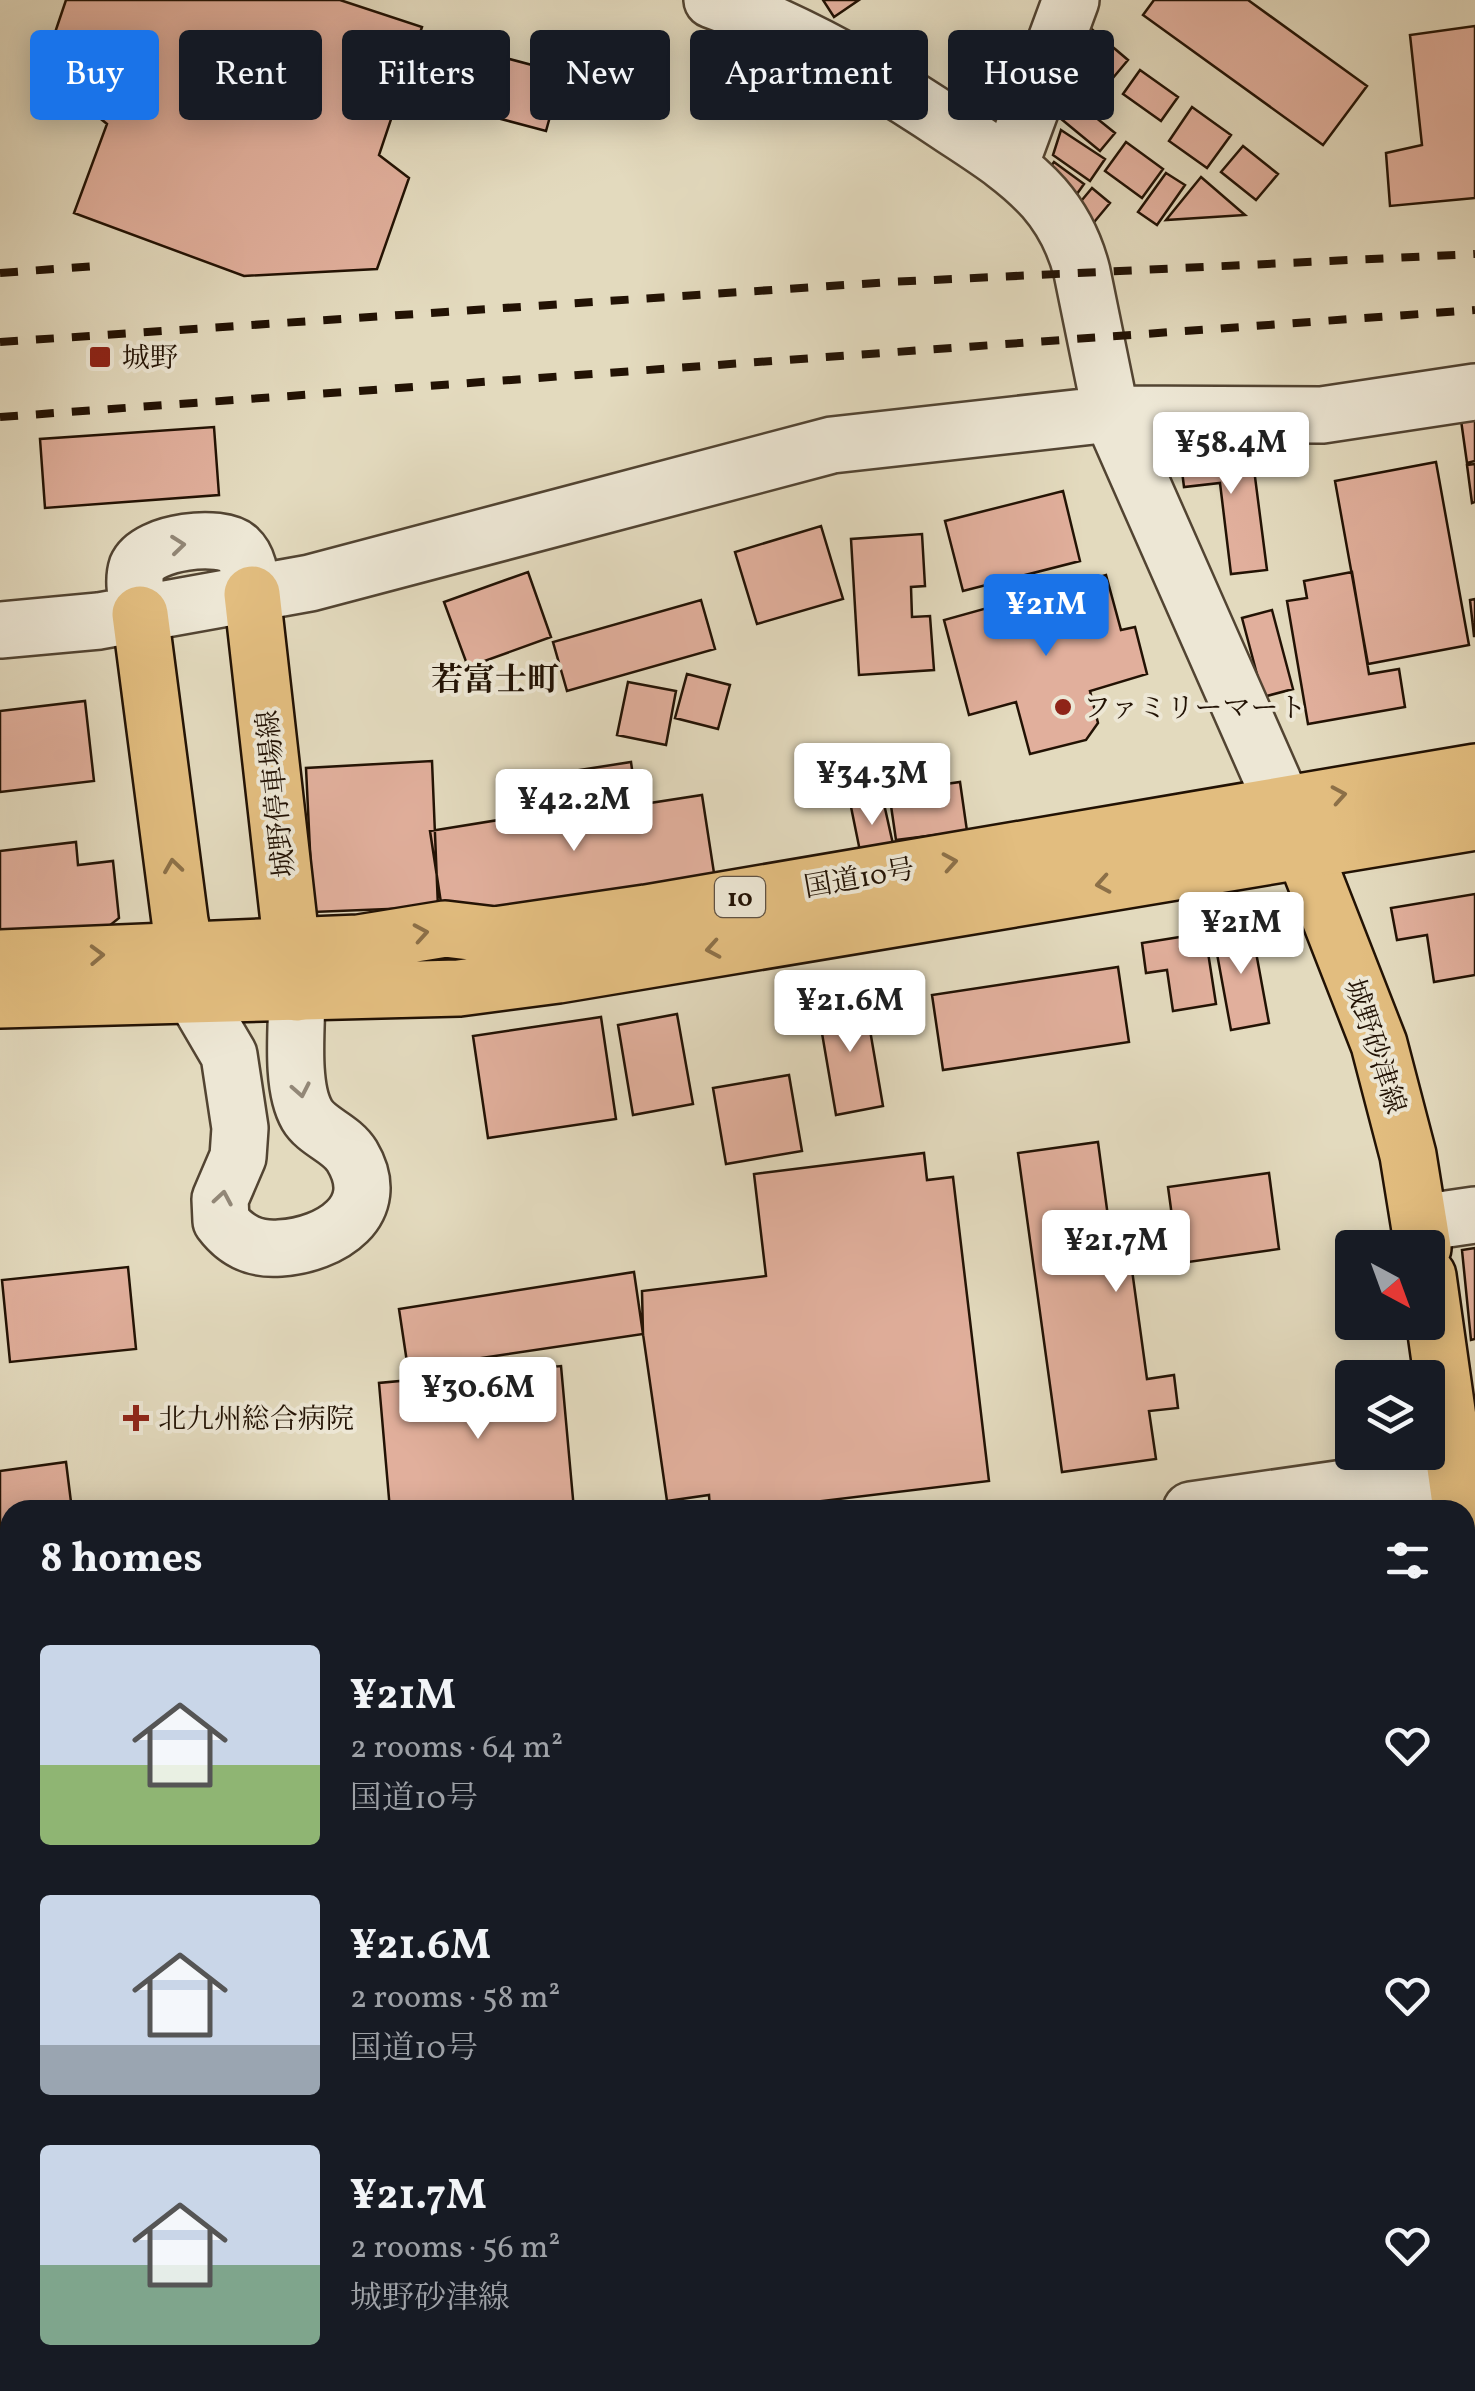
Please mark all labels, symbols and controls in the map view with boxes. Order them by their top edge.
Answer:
chip: Buy [30,30,159,120]
chip: Rent [179,30,322,120]
chip: Filters [342,30,510,120]
chip: New [530,30,670,120]
chip: Apartment [690,30,928,120]
chip: House [948,30,1114,120]
place label: 城野 [122,340,178,379]
marker: 城野 [87,344,113,370]
pin: ¥58.4M [1150,412,1312,497]
text: ¥58.4M [1175,422,1287,466]
one-way arrow [170,535,186,556]
pin: ¥21M [987,574,1105,659]
text: ¥21M [1006,584,1086,628]
district label: 若富士町 [431,660,559,704]
place label: ファミリーマート [1083,690,1306,729]
marker: ファミリーマート [1052,696,1074,718]
street label: 城野停車場線 [249,708,306,879]
pin: ¥34.3M [791,743,953,828]
text: ¥34.3M [816,753,928,797]
pin: ¥42.2M [493,769,655,854]
text: ¥42.2M [518,779,630,823]
one-way arrow [1331,785,1347,806]
street label: 国道10号 [801,851,918,908]
one-way arrow [941,852,958,873]
one-way arrow [163,858,184,874]
one-way arrow [1094,873,1111,894]
road number: 10 [715,877,765,917]
pin: ¥21M [1182,892,1300,977]
text: ¥21M [1201,902,1281,946]
one-way arrow [413,923,430,944]
one-way arrow [705,938,721,959]
one-way arrow [90,945,106,966]
pin: ¥21.6M [769,970,931,1055]
street label: 城野砂津線 [1333,974,1414,1119]
text: ¥21.6M [796,980,904,1024]
one-way arrow [290,1081,311,1098]
one-way arrow [212,1190,233,1206]
pin: ¥21.7M [1035,1210,1197,1295]
text: ¥21.7M [1064,1220,1168,1264]
north arrow [1335,1230,1445,1340]
map controls [1335,1230,1445,1470]
pin: ¥30.6M [397,1357,559,1442]
button: layers [1335,1360,1445,1470]
text: ¥30.6M [421,1367,535,1411]
place label: 北九州総合病院 [158,1401,354,1440]
marker: 北九州総合病院 [123,1405,149,1431]
text: 8 homes [40,1531,203,1590]
icon: filters [1380,1533,1435,1588]
text: ¥21M [350,1668,456,1727]
icon: home [120,1685,240,1805]
icon: heart [1380,1718,1435,1773]
text: 2 rooms · 64 m² [350,1727,563,1771]
text: 国道10号 [350,1778,478,1822]
text: ¥21.6M [350,1918,491,1977]
icon: home [120,1935,240,2055]
icon: heart [1380,1968,1435,2023]
text: 2 rooms · 58 m² [350,1977,560,2021]
text: 国道10号 [350,2028,478,2072]
text: ¥21.7M [350,2168,487,2227]
icon: home [120,2185,240,2305]
icon: heart [1380,2218,1435,2273]
text: 2 rooms · 56 m² [350,2227,560,2271]
text: 城野砂津線 [350,2278,510,2322]

